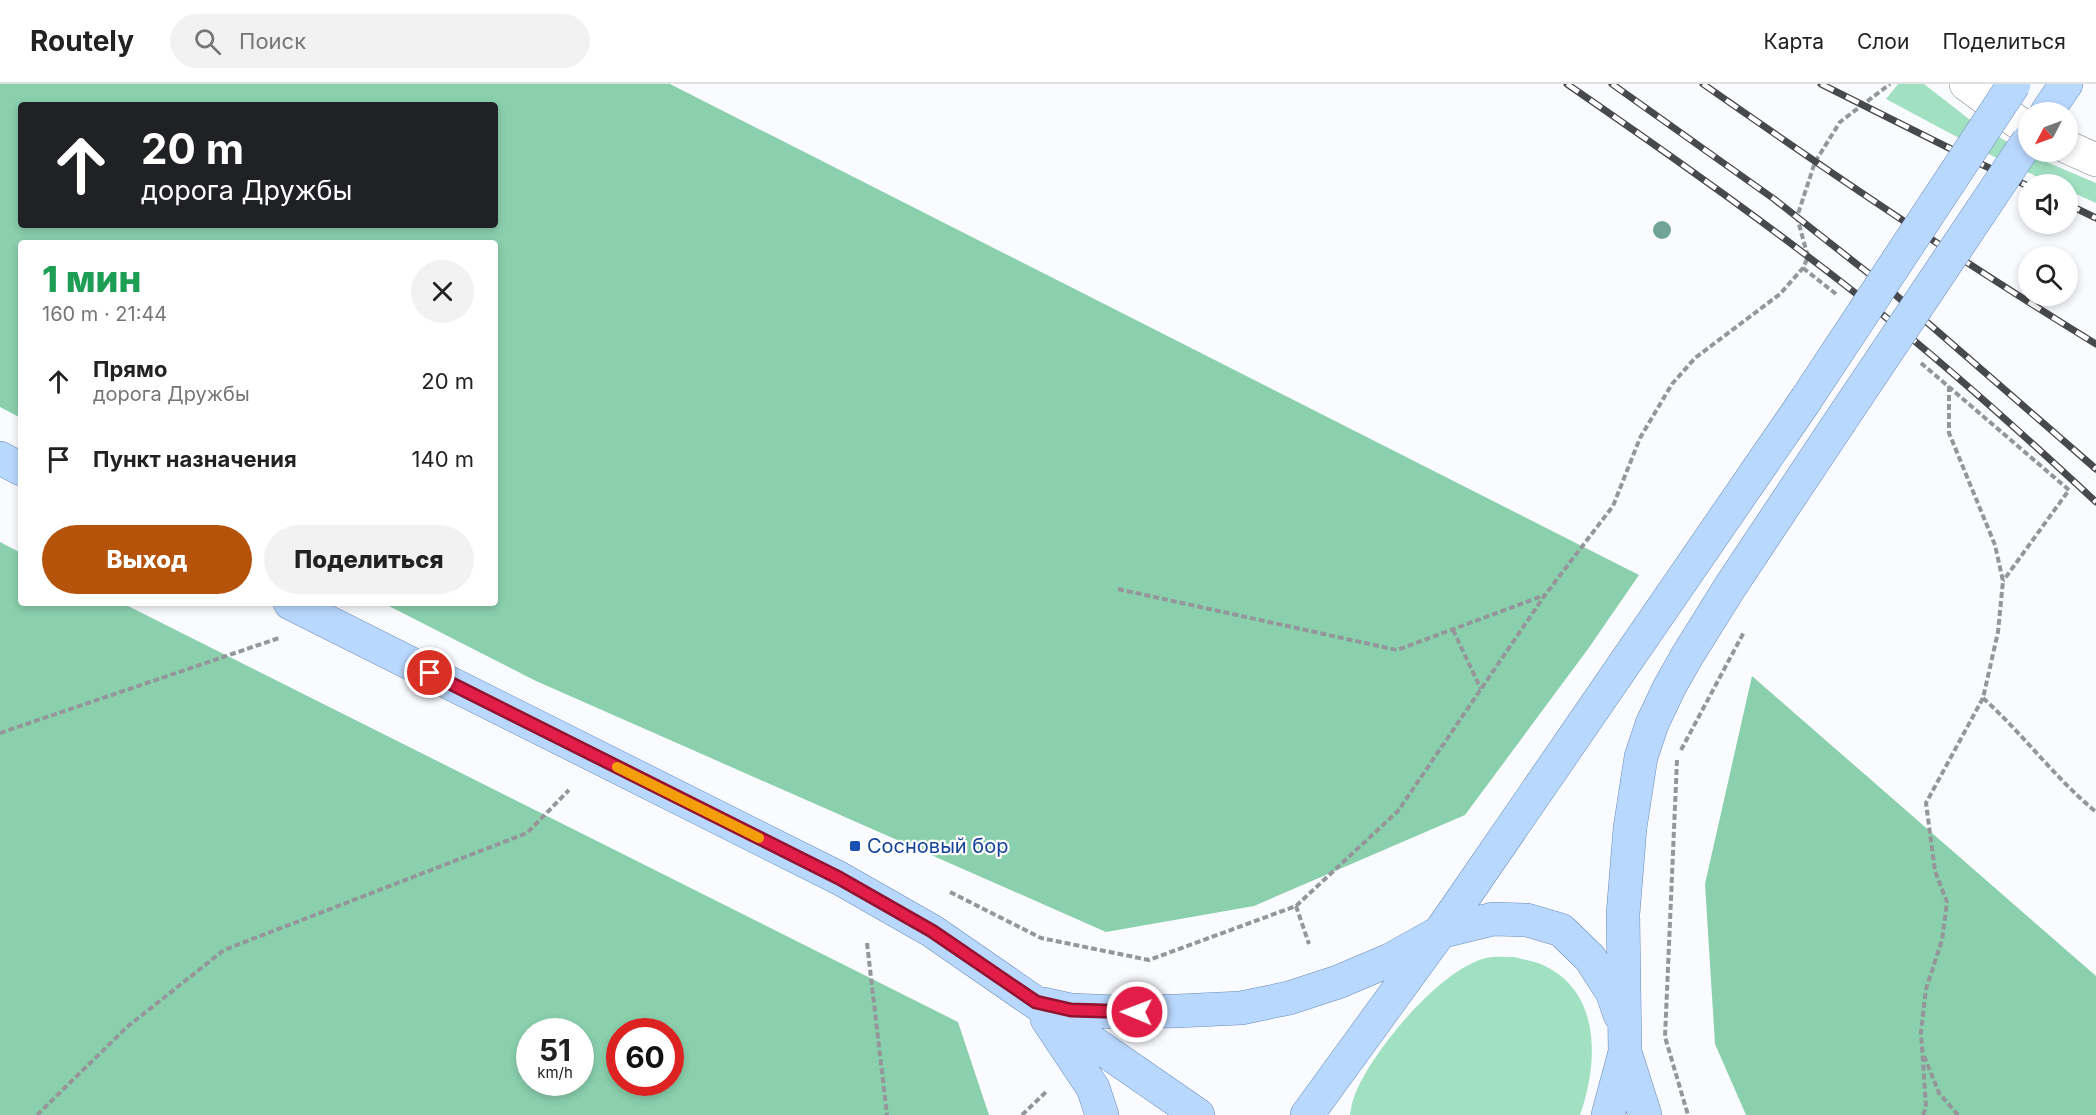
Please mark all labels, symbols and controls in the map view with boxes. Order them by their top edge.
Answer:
search box [170,14,590,68]
text: Routely [30,24,134,58]
icon: search [191,25,224,58]
text: Поиск [239,28,306,54]
text: Карта [1764,29,1824,54]
text: Слои [1857,29,1909,54]
text: Поделиться [1942,29,2066,54]
north arrow [2018,102,2078,162]
map controls [2018,102,2078,306]
text: 20 m [141,123,244,174]
icon: ahead [42,126,120,204]
text: дорога Дружбы [141,174,352,207]
button: sound [2018,174,2078,234]
button: search [2018,246,2078,306]
text: 1 мин [42,257,141,301]
button: close [411,260,474,323]
text: 160 m · 21:44 [42,302,167,326]
text: Прямо [93,356,167,382]
icon: ahead [42,365,75,398]
text: 20 m [421,368,474,394]
text: дорога Дружбы [93,382,250,406]
icon: arrive [42,443,75,476]
text: Пункт назначения [93,446,297,472]
text: 140 m [412,446,474,472]
button: Выход [42,525,252,594]
button: Поделиться [264,525,474,594]
pin [404,647,455,698]
icon: arrive [413,656,446,689]
place label: Сосновый бор [867,834,1008,858]
marker: Сосновый бор [848,839,862,853]
position arrow [1105,980,1169,1044]
speed limit sign: 60 [606,1018,684,1096]
text: 51 [539,1032,571,1068]
text: km/h [537,1063,573,1082]

